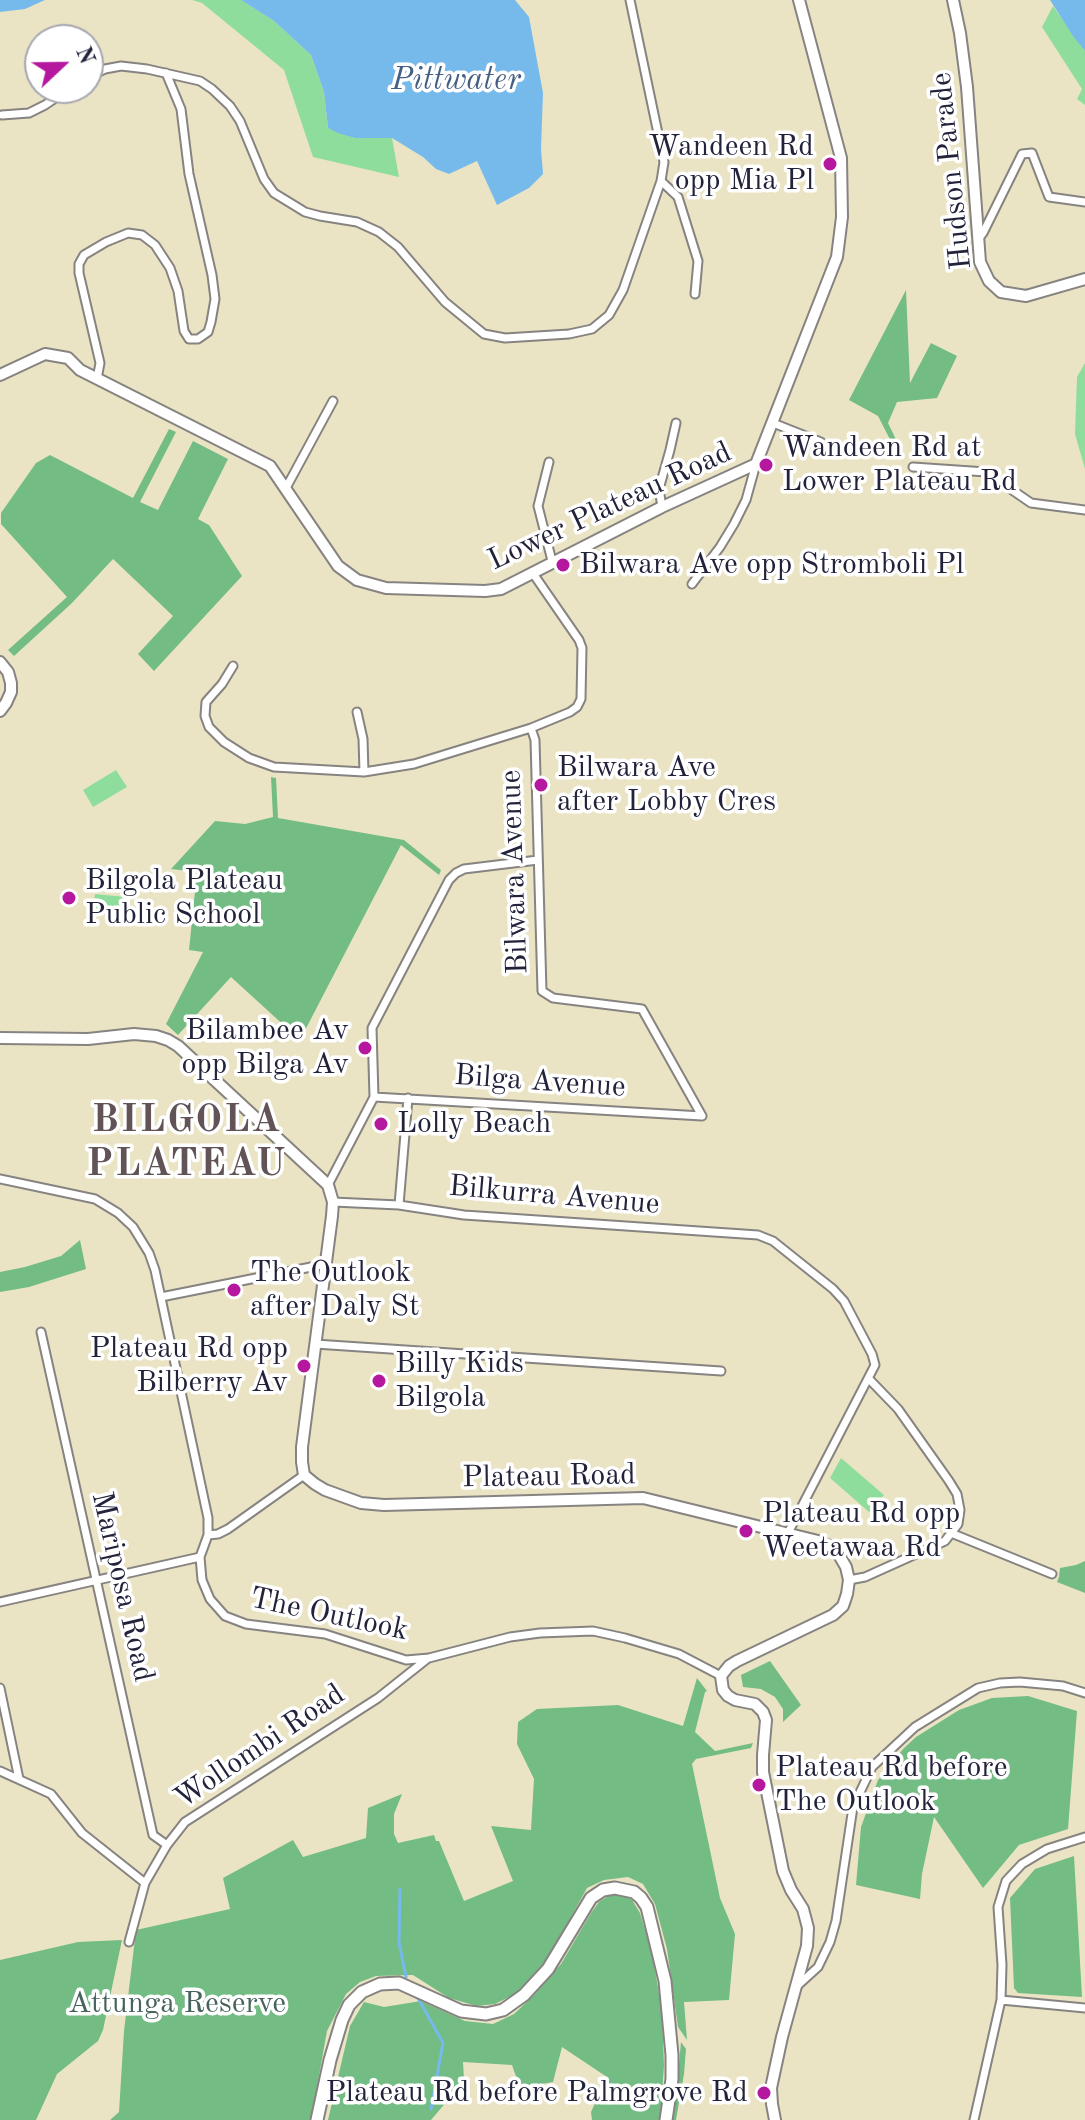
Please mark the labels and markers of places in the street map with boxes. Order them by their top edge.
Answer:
place label: Wandeen Rd opp Mia Pl [648,129,814,200]
marker: Wandeen Rd opp Mia Pl [821,155,839,173]
place label: Wandeen Rd at Lower Plateau Rd [782,430,1017,500]
marker: Wandeen Rd at Lower Plateau Rd [757,456,775,474]
place label: Bilwara Ave opp Stromboli Pl [579,547,964,583]
marker: Bilwara Ave opp Stromboli Pl [554,556,572,574]
place label: Bilwara Ave after Lobby Cres [557,750,776,820]
marker: Bilwara Ave after Lobby Cres [532,776,550,794]
place label: Bilgola Plateau Public School [85,863,283,934]
marker: Bilgola Plateau Public School [60,889,78,907]
place label: Bilambee Av opp Bilga Av [181,1013,349,1084]
marker: Bilambee Av opp Bilga Av [356,1039,374,1057]
place label: Lolly Beach [397,1106,551,1142]
marker: Lolly Beach [372,1115,390,1133]
place label: The Outlook after Daly St [250,1255,419,1326]
marker: The Outlook after Daly St [225,1281,243,1299]
place label: Plateau Rd opp Bilberry Av [90,1331,288,1402]
place label: Billy Kids Bilgola [395,1346,524,1416]
marker: Plateau Rd opp Bilberry Av [295,1357,313,1375]
marker: Billy Kids Bilgola [370,1372,388,1390]
place label: Plateau Rd opp Weetawaa Rd [762,1496,960,1566]
marker: Plateau Rd opp Weetawaa Rd [737,1522,755,1540]
place label: Plateau Rd before The Outlook [775,1750,1007,1820]
marker: Plateau Rd before The Outlook [750,1776,768,1794]
place label: Plateau Rd before Palmgrove Rd [325,2075,748,2111]
marker: Plateau Rd before Palmgrove Rd [755,2084,773,2102]

